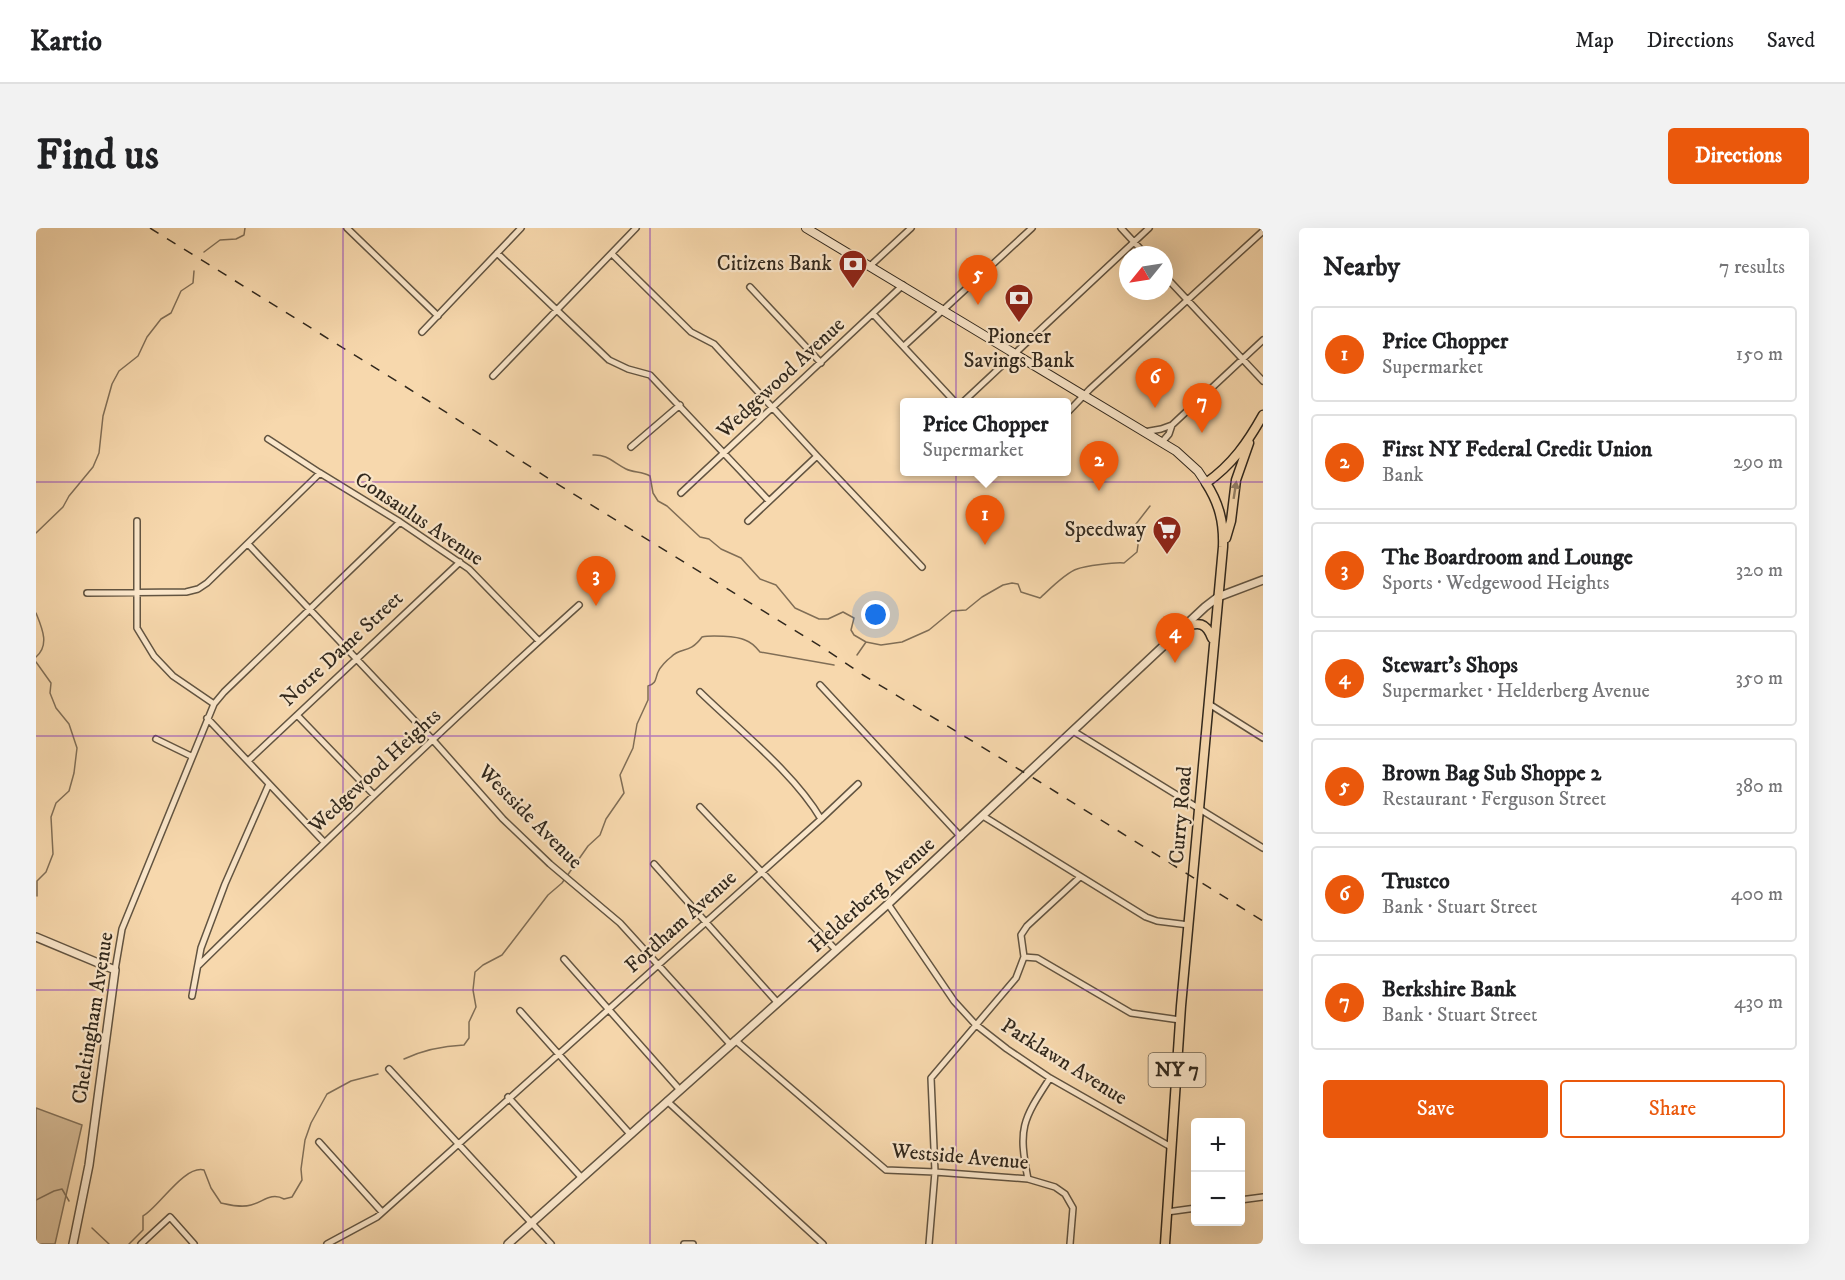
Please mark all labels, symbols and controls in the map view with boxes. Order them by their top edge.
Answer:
text: Kartio [30,24,102,59]
text: Map [1575,28,1614,54]
text: Directions [1647,28,1734,54]
text: Saved [1767,28,1815,54]
button: Directions [1668,128,1809,184]
text: Find us [36,130,159,182]
north arrow [1119,246,1173,300]
bank icon: Citizens Bank [837,248,869,290]
place label: Citizens Bank [717,251,833,277]
text: Nearby [1323,251,1400,284]
text: 7 results [1719,255,1785,280]
pin: 5 [958,256,998,305]
bank icon: Pioneer Savings Bank [1003,282,1035,324]
street label: Wedgewood Avenue [711,312,851,445]
place label: Pioneer Savings Bank [964,324,1075,374]
text: Price Chopper [1382,328,1508,355]
text: 1 [1341,342,1348,367]
text: 150 m [1736,342,1783,367]
text: Supermarket [1382,355,1483,380]
pin: 6 [1136,358,1174,408]
pin: 7 [1182,384,1222,433]
popup [900,398,1071,476]
text: Price Chopper [922,411,1049,438]
text: First NY Federal Credit Union [1382,436,1652,463]
text: Supermarket [922,438,1024,463]
pin: 2 [1080,442,1118,491]
text: 2 [1340,450,1349,475]
text: 290 m [1733,450,1783,475]
text: Bank [1382,463,1424,488]
street label: Consaulus Avenue [350,466,489,572]
one-way arrow [1230,480,1239,499]
pin: 1 [966,496,1004,545]
supermarket icon: Speedway [1151,514,1183,556]
place label: Speedway [1064,517,1147,543]
text: The Boardroom and Lounge [1382,544,1633,571]
pin: 3 [576,556,616,606]
text: 3 [1341,558,1348,583]
text: 320 m [1736,558,1783,583]
text: Sports · Wedgewood Heights [1382,571,1609,596]
street label: Notre Dame Street [275,585,409,712]
your location [861,600,890,629]
pin: 4 [1156,614,1194,663]
text: Stewart's Shops [1382,652,1518,679]
text: 4 [1339,666,1350,691]
text: 350 m [1736,666,1783,691]
text: Supermarket · Helderberg Avenue [1382,679,1650,704]
street label: Wedgewood Heights [303,703,447,840]
street label: Westside Avenue [472,759,588,875]
text: Brown Bag Sub Shoppe 2 [1382,760,1601,787]
street label: Curry Road [1164,765,1198,865]
text: 5 [1340,774,1349,799]
text: 380 m [1735,774,1783,799]
text: Restaurant · Ferguson Street [1382,787,1606,812]
street label: Helderberg Avenue [804,831,941,959]
street label: Fordham Avenue [620,865,742,979]
text: Trustco [1382,868,1450,895]
text: 6 [1339,882,1350,907]
text: 400 m [1731,882,1783,907]
text: Bank · Stuart Street [1382,895,1537,920]
street label: Cheltingham Avenue [67,930,119,1106]
text: Berkshire Bank [1382,976,1516,1003]
text: 7 [1339,990,1350,1015]
text: 430 m [1734,990,1783,1015]
text: Bank · Stuart Street [1382,1003,1537,1028]
street label: Parklawn Avenue [996,1013,1132,1111]
road number: NY 7 [1148,1053,1206,1087]
button: Save [1323,1080,1548,1138]
button: Share [1560,1080,1785,1138]
map controls [1191,1118,1245,1226]
button: + [1191,1118,1245,1172]
street label: Westside Avenue [889,1138,1030,1176]
button: − [1191,1172,1245,1226]

